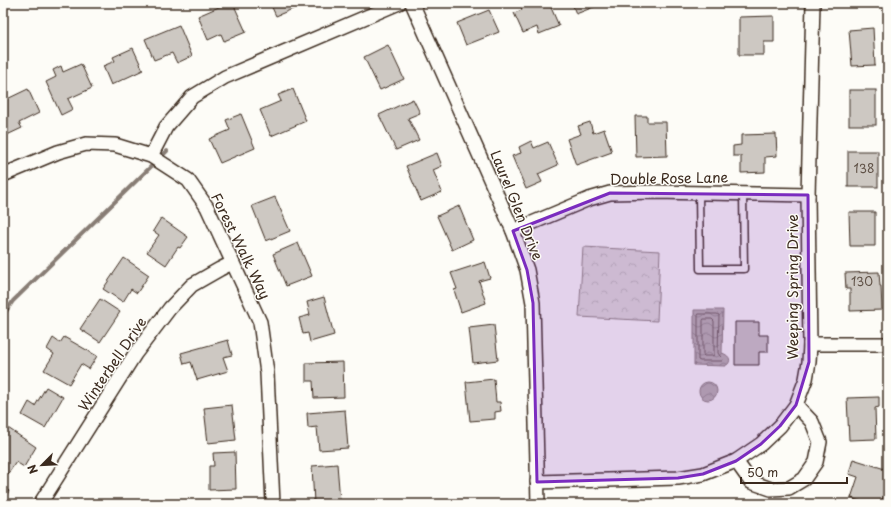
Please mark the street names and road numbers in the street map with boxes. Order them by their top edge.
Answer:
street label: Laurel Glen Drive [485,147,549,263]
street label: Double Rose Lane [609,166,729,190]
street label: Forest Walk Way [206,189,276,303]
street label: Weeping Spring Drive [782,214,803,360]
street label: Winterbell Drive [73,313,151,415]

